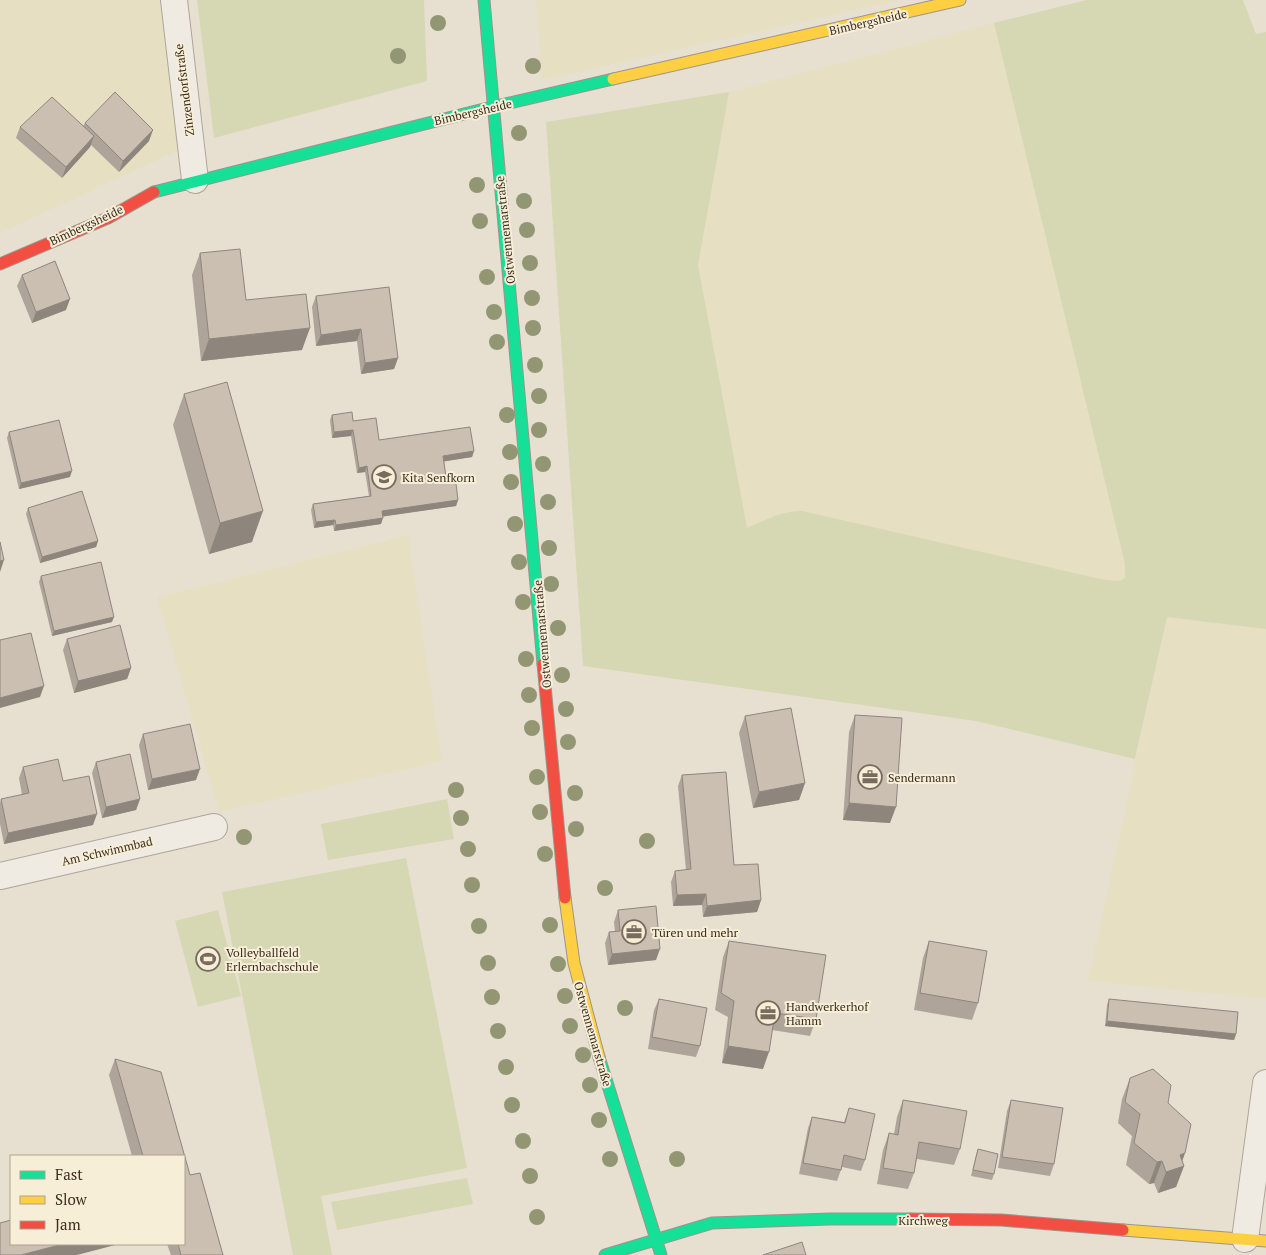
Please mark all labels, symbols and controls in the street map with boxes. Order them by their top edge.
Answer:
street label: Bimbergsheide [828,6,908,38]
street label: Zinzendorfstraße [171,43,197,137]
street label: Bimbergsheide [433,96,513,128]
street label: Ostwennemarstraße [492,175,518,285]
street label: Bimbergsheide [47,201,125,249]
school or university icon: Kita Senfkorn [371,464,397,490]
place label: Kita Senfkorn [402,470,475,485]
street label: Ostwennemarstraße [530,579,554,689]
office icon: Sendermann [857,764,883,790]
place label: Sendermann [888,770,956,785]
street label: Am Schwimmbad [60,833,154,869]
office icon: Türen und mehr [621,919,647,945]
place label: Türen und mehr [652,925,739,940]
place label: Volleyballfeld Erlernbachschule [226,945,319,974]
sports icon: Volleyballfeld Erlernbachschule [195,946,221,972]
street label: Ostwennemarstraße [571,980,615,1088]
place label: Handwerkerhof Hamm [786,999,869,1028]
office icon: Handwerkerhof Hamm [755,1000,781,1026]
legend [10,1155,185,1245]
text: Fast [55,1164,83,1184]
text: Slow [55,1189,88,1209]
street label: Kirchweg [898,1213,948,1228]
text: Jam [55,1214,81,1234]

